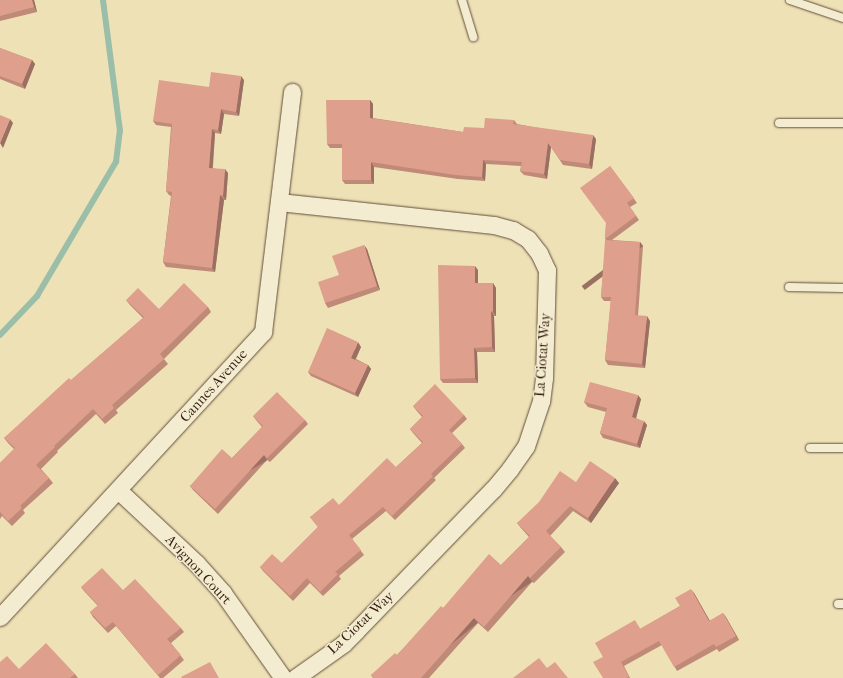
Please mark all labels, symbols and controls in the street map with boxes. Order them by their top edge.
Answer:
street label: La Ciotat Way [532,312,554,398]
street label: Cannes Avenue [177,346,251,426]
street label: Avignon Court [162,532,234,608]
street label: La Ciotat Way [324,588,398,658]

